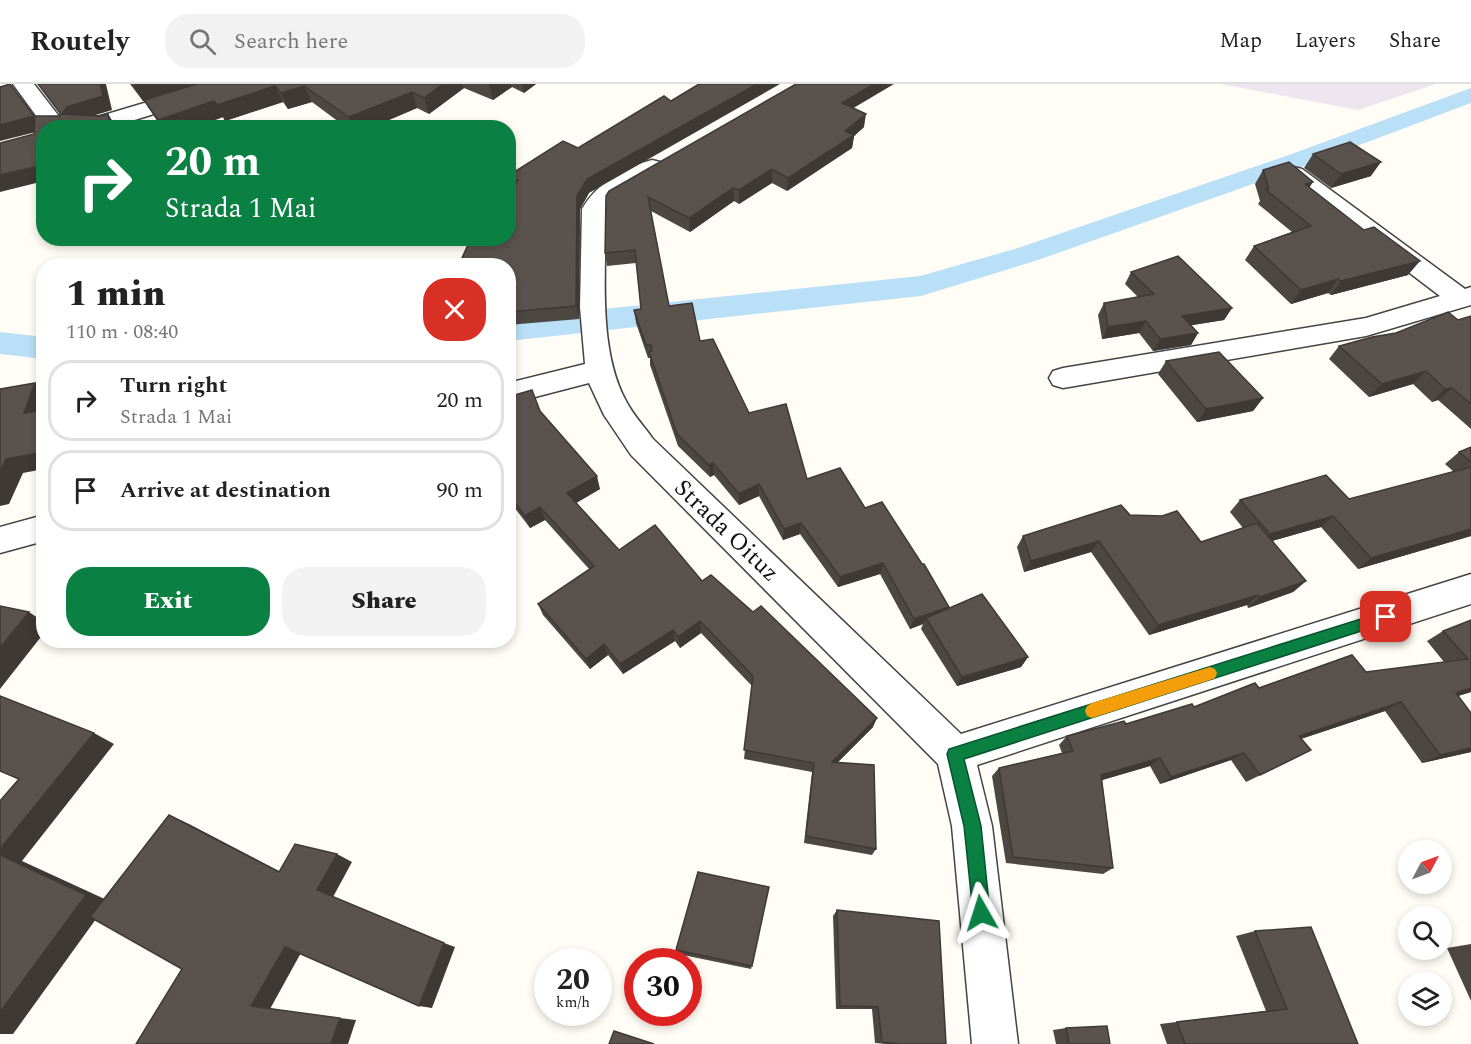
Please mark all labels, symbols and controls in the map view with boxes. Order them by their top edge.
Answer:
search box [165,14,585,68]
text: Routely [30,20,129,63]
icon: search [186,25,219,58]
text: Search here [234,25,348,58]
text: Map [1220,25,1262,57]
text: Layers [1295,25,1356,57]
text: Share [1389,25,1441,57]
text: 20 m [165,131,260,194]
icon: right [66,144,144,222]
text: Strada 1 Mai [165,188,316,230]
text: 1 min [66,267,166,322]
button: close [423,278,486,341]
text: 110 m · 08:40 [66,317,178,347]
text: Turn right [120,369,227,402]
icon: right [69,384,102,417]
text: 20 m [437,384,483,417]
text: Strada 1 Mai [120,402,232,432]
street label: Strada Oituz [665,471,787,590]
icon: arrive [69,474,102,507]
text: Arrive at destination [120,474,331,507]
text: 90 m [437,474,483,507]
button: Exit [66,567,270,636]
button: Share [282,567,486,636]
pin [1360,591,1411,642]
icon: arrive [1369,600,1402,633]
north arrow [1398,840,1452,894]
map controls [1398,840,1452,1026]
position arrow [949,881,1013,945]
button: search [1398,906,1452,960]
speed limit sign: 30 [624,948,702,1026]
text: 20 [556,957,590,1003]
button: layers [1398,972,1452,1026]
text: km/h [556,991,590,1014]

